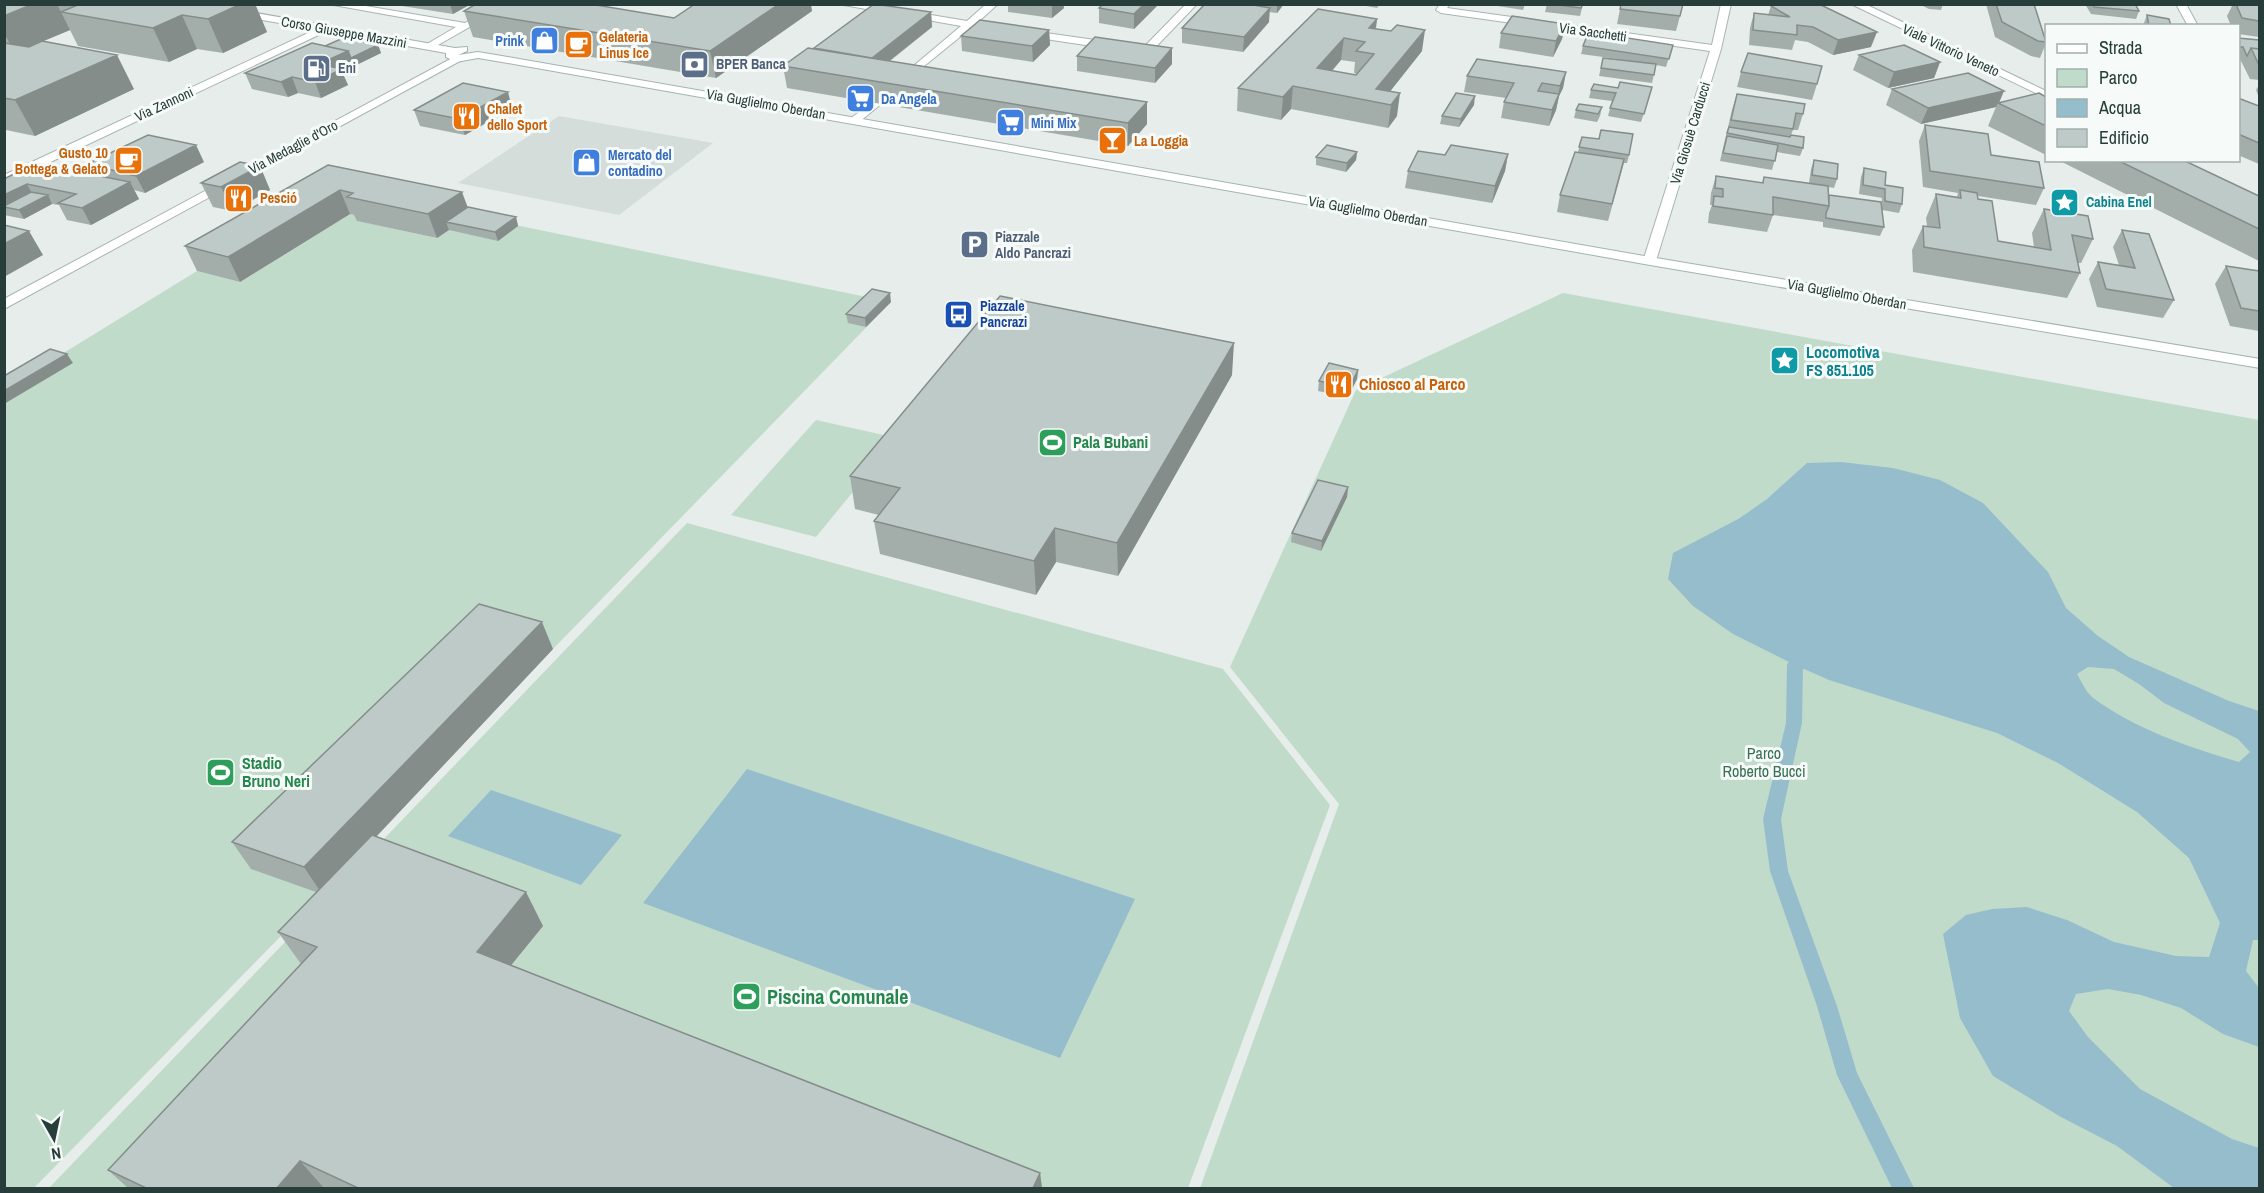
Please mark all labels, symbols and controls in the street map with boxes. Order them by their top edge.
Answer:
street label: Corso Giuseppe Mazzini [280,12,408,52]
street label: Via Sacchetti [1558,18,1628,46]
street label: Viale Vittorio Veneto [1900,20,2002,80]
legend [2045,24,2240,162]
shop icon: Prink [529,25,561,57]
place label: Gelateria Linus Ice [599,28,649,62]
cafe icon: Gelateria Linus Ice [562,29,594,61]
place label: Prink [495,32,525,50]
text: Strada [2099,35,2143,60]
bank icon: BPER Banca [679,48,711,80]
fuel station icon: Eni [301,52,333,84]
place label: BPER Banca [716,55,786,73]
place label: Eni [338,59,356,77]
text: Parco [2099,65,2138,90]
street label: Via Giosuè Carducci [1666,80,1714,186]
street label: Via Zannoni [132,83,196,125]
supermarket icon: Da Angela [844,83,876,115]
street label: Via Guglielmo Oberdan [705,85,827,123]
place label: Da Angela [881,90,937,108]
text: Acqua [2098,95,2141,120]
place label: Chalet dello Sport [487,100,547,134]
restaurant icon: Chalet dello Sport [450,101,482,133]
supermarket icon: Mini Mix [994,107,1026,139]
place label: Mini Mix [1031,114,1077,132]
street label: Via Medaglie d'Oro [245,116,341,178]
bar icon: La Loggia [1097,125,1129,157]
text: Edificio [2099,125,2149,150]
place label: La Loggia [1134,132,1189,150]
place label: Gusto 10 Bottega & Gelato [15,144,108,178]
cafe icon: Gusto 10 Bottega & Gelato [113,145,145,177]
place label: Mercato del contadino [608,146,672,180]
shop icon: Mercato del contadino [571,147,603,179]
restaurant icon: Pesció [223,182,255,214]
place icon: Cabina Enel [2049,186,2081,218]
place label: Pesció [260,189,297,207]
street label: Via Guglielmo Oberdan [1307,192,1429,230]
place label: Cabina Enel [2086,193,2152,211]
place label: Piazzale Aldo Pancrazi [995,228,1071,262]
parking icon: Piazzale Aldo Pancrazi [958,229,990,261]
street label: Via Guglielmo Oberdan [1786,275,1908,313]
place label: Piazzale Pancrazi [980,297,1027,331]
bus stop icon: Piazzale Pancrazi [943,298,975,330]
place label: Locomotiva FS 851.105 [1806,341,1880,381]
place icon: Locomotiva FS 851.105 [1769,345,1801,377]
restaurant icon: Chiosco al Parco [1322,368,1354,400]
place label: Chiosco al Parco [1359,373,1465,395]
sports icon: Pala Bubani [1036,426,1068,458]
place label: Pala Bubani [1073,431,1148,453]
park label: Parco Roberto Bucci [1722,742,1806,782]
place label: Stadio Bruno Neri [242,752,310,792]
sports icon: Stadio Bruno Neri [205,756,237,788]
sports icon: Piscina Comunale [730,981,762,1013]
place label: Piscina Comunale [767,983,908,1010]
north arrow [24,1109,84,1169]
text: N [50,1142,63,1165]

